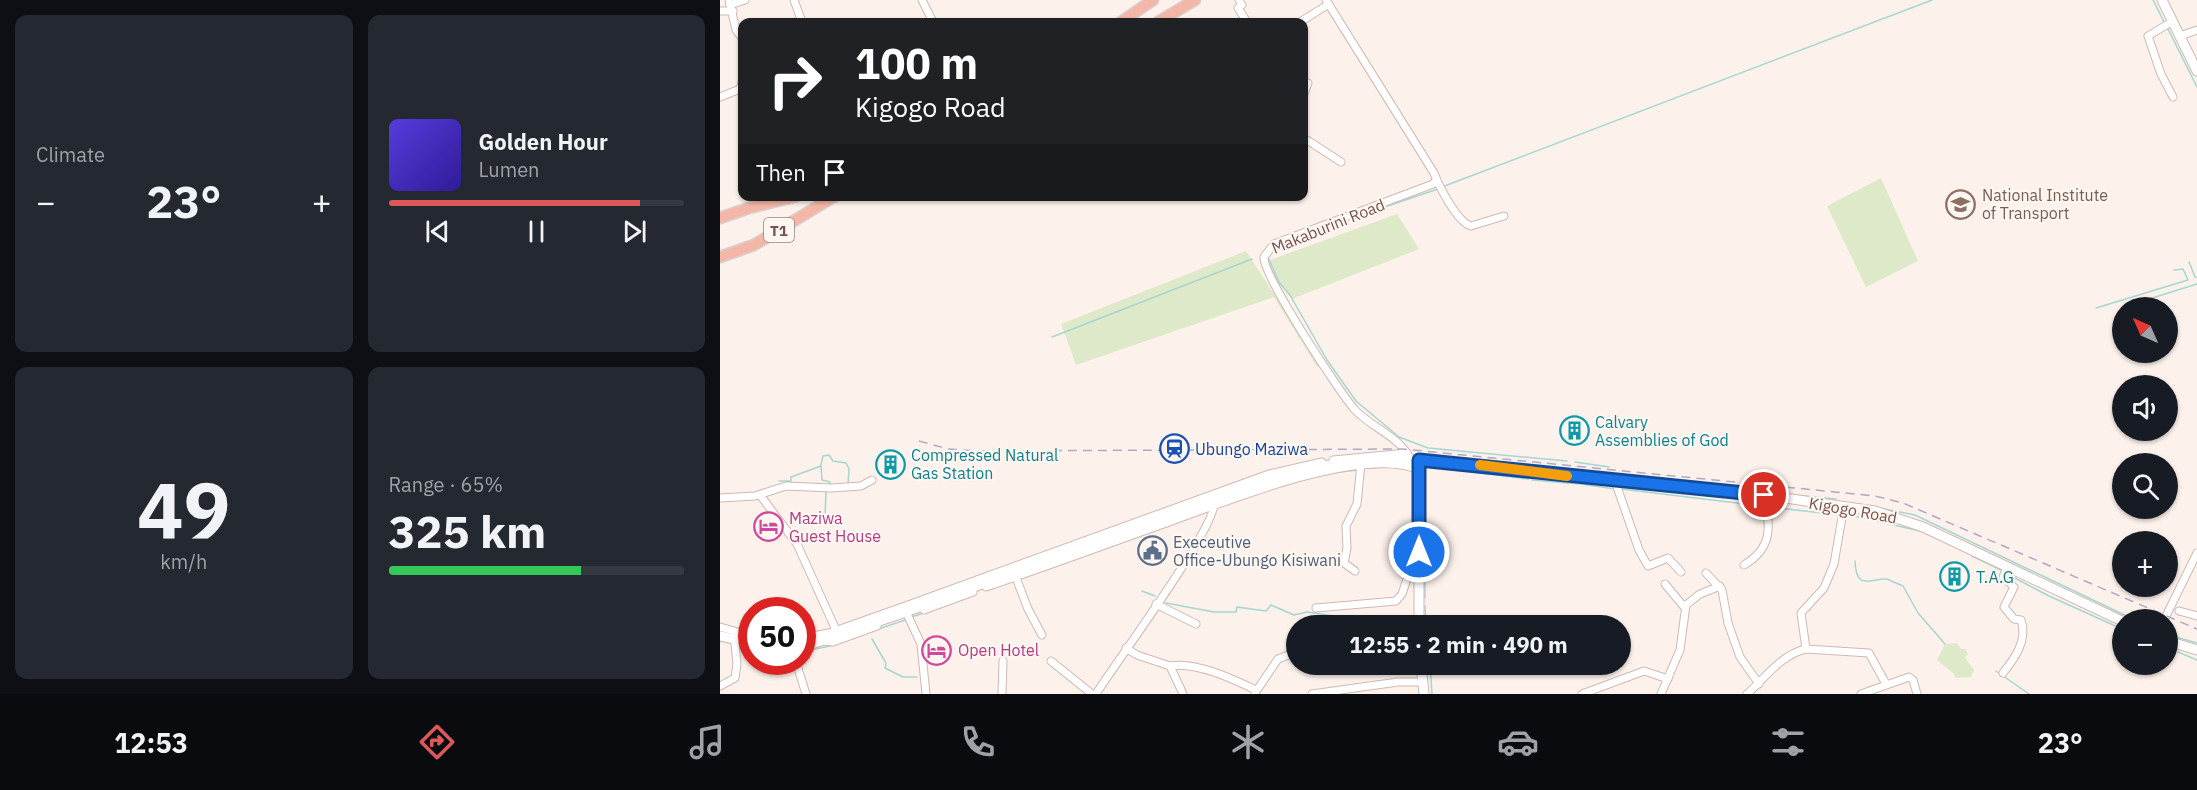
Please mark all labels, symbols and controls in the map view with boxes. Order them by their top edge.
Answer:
text: 100 m [855,36,978,91]
icon: right [756,42,834,120]
text: Kigogo Road [855,89,1006,124]
text: Golden Hour [479,127,608,156]
text: Climate [36,141,105,168]
text: Lumen [479,156,539,183]
icon: arrive [818,156,851,189]
text: Then [756,158,806,187]
text: 23° [146,172,221,230]
text: − [36,180,56,223]
text: + [312,180,332,223]
place label: National Institute of Transport [1982,185,2108,223]
school or university icon: National Institute of Transport [1945,188,1977,220]
street label: Makaburini Road [1268,194,1388,258]
icon: previous [421,215,454,248]
icon: pause [520,215,553,248]
icon: next [618,215,651,248]
road number: T1 [764,218,794,242]
north arrow [2112,297,2178,363]
map controls [2112,297,2178,675]
button: sound [2112,375,2178,441]
place label: Calvary Assemblies of God [1595,412,1729,450]
building icon: Calvary Assemblies of God [1558,415,1590,447]
station icon: Ubungo Maziwa [1158,433,1190,465]
place label: Ubungo Maziwa [1195,439,1308,459]
place label: Compressed Natural Gas Station [911,445,1058,483]
building icon: Compressed Natural Gas Station [874,448,906,480]
button: search [2112,453,2178,519]
text: 49 [137,458,231,559]
pin [1738,469,1789,520]
text: Range · 65% [389,471,503,498]
icon: arrive [1747,478,1780,511]
street label: Kigogo Road [1807,492,1899,528]
text: 325 km [389,502,546,560]
place label: Maziwa Guest House [789,508,881,546]
hotel icon: Maziwa Guest House [752,511,784,543]
position arrow [1387,520,1451,584]
button: + [2112,531,2178,597]
place label: Execeutive Office-Ubungo Kisiwani [1173,532,1341,570]
public building icon: Execeutive Office-Ubungo Kisiwani [1136,535,1168,567]
text: km/h [160,548,207,575]
building icon: T.A.G [1939,561,1971,593]
place label: T.A.G [1976,567,2014,587]
speed limit sign: 50 [738,597,816,675]
button: − [2112,609,2178,675]
text: 12:55 · 2 min · 490 m [1349,630,1568,659]
hotel icon: Open Hotel [921,634,953,666]
place label: Open Hotel [958,640,1039,660]
icon: directions [416,721,458,763]
icon: music [686,721,728,763]
icon: phone [957,721,999,763]
icon: climate [1227,721,1269,763]
icon: car [1497,721,1539,763]
icon: filters [1767,721,1809,763]
text: 12:53 [114,725,188,760]
text: 23° [2038,725,2083,760]

